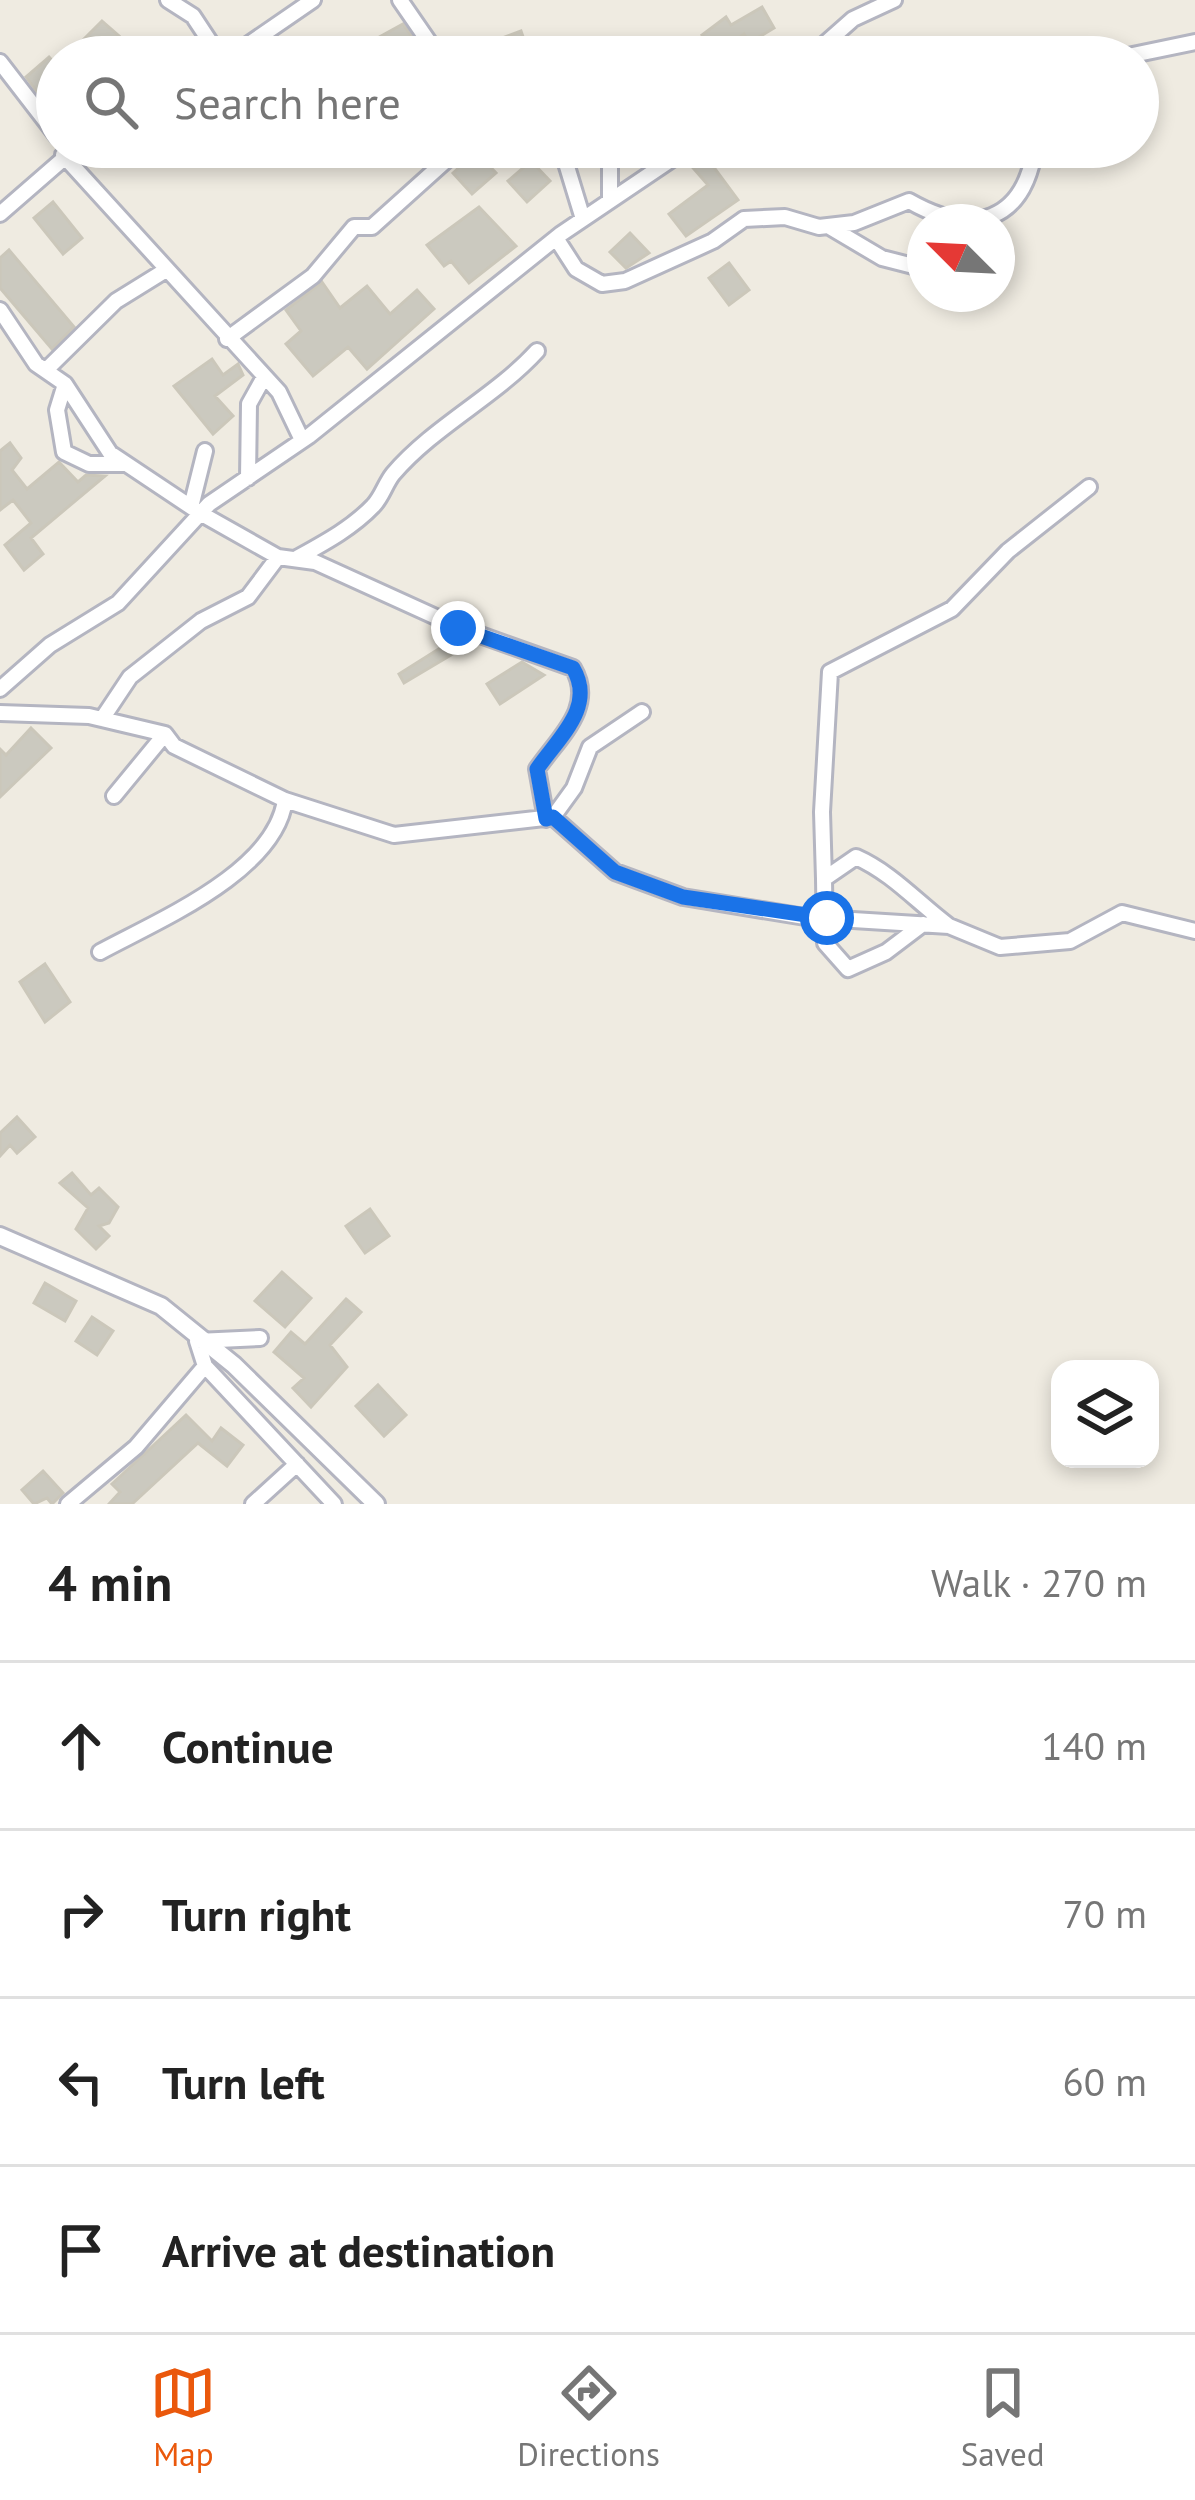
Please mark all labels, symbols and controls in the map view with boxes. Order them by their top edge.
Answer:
search box [36,36,1159,168]
icon: search [78,69,144,135]
text: Search here [174,73,401,131]
north arrow [907,204,1015,312]
route end [431,601,485,655]
route start [800,891,854,945]
map controls [1051,1360,1159,1468]
button: layers [1051,1360,1159,1468]
text: 4 min [48,1549,172,1615]
text: Walk · 270 m [931,1557,1147,1608]
icon: ahead [48,1713,114,1779]
text: Continue [162,1717,334,1775]
text: 140 m [1041,1720,1147,1771]
icon: right [48,1881,114,1947]
text: Turn right [162,1885,351,1943]
text: 70 m [1062,1888,1147,1939]
icon: left [48,2049,114,2115]
text: Turn left [162,2053,325,2111]
text: 60 m [1062,2056,1147,2107]
icon: arrive [48,2217,114,2283]
text: Arrive at destination [162,2221,555,2279]
tab: Map [150,2360,216,2475]
tab: Directions [517,2360,660,2475]
tab: Saved [961,2360,1045,2475]

